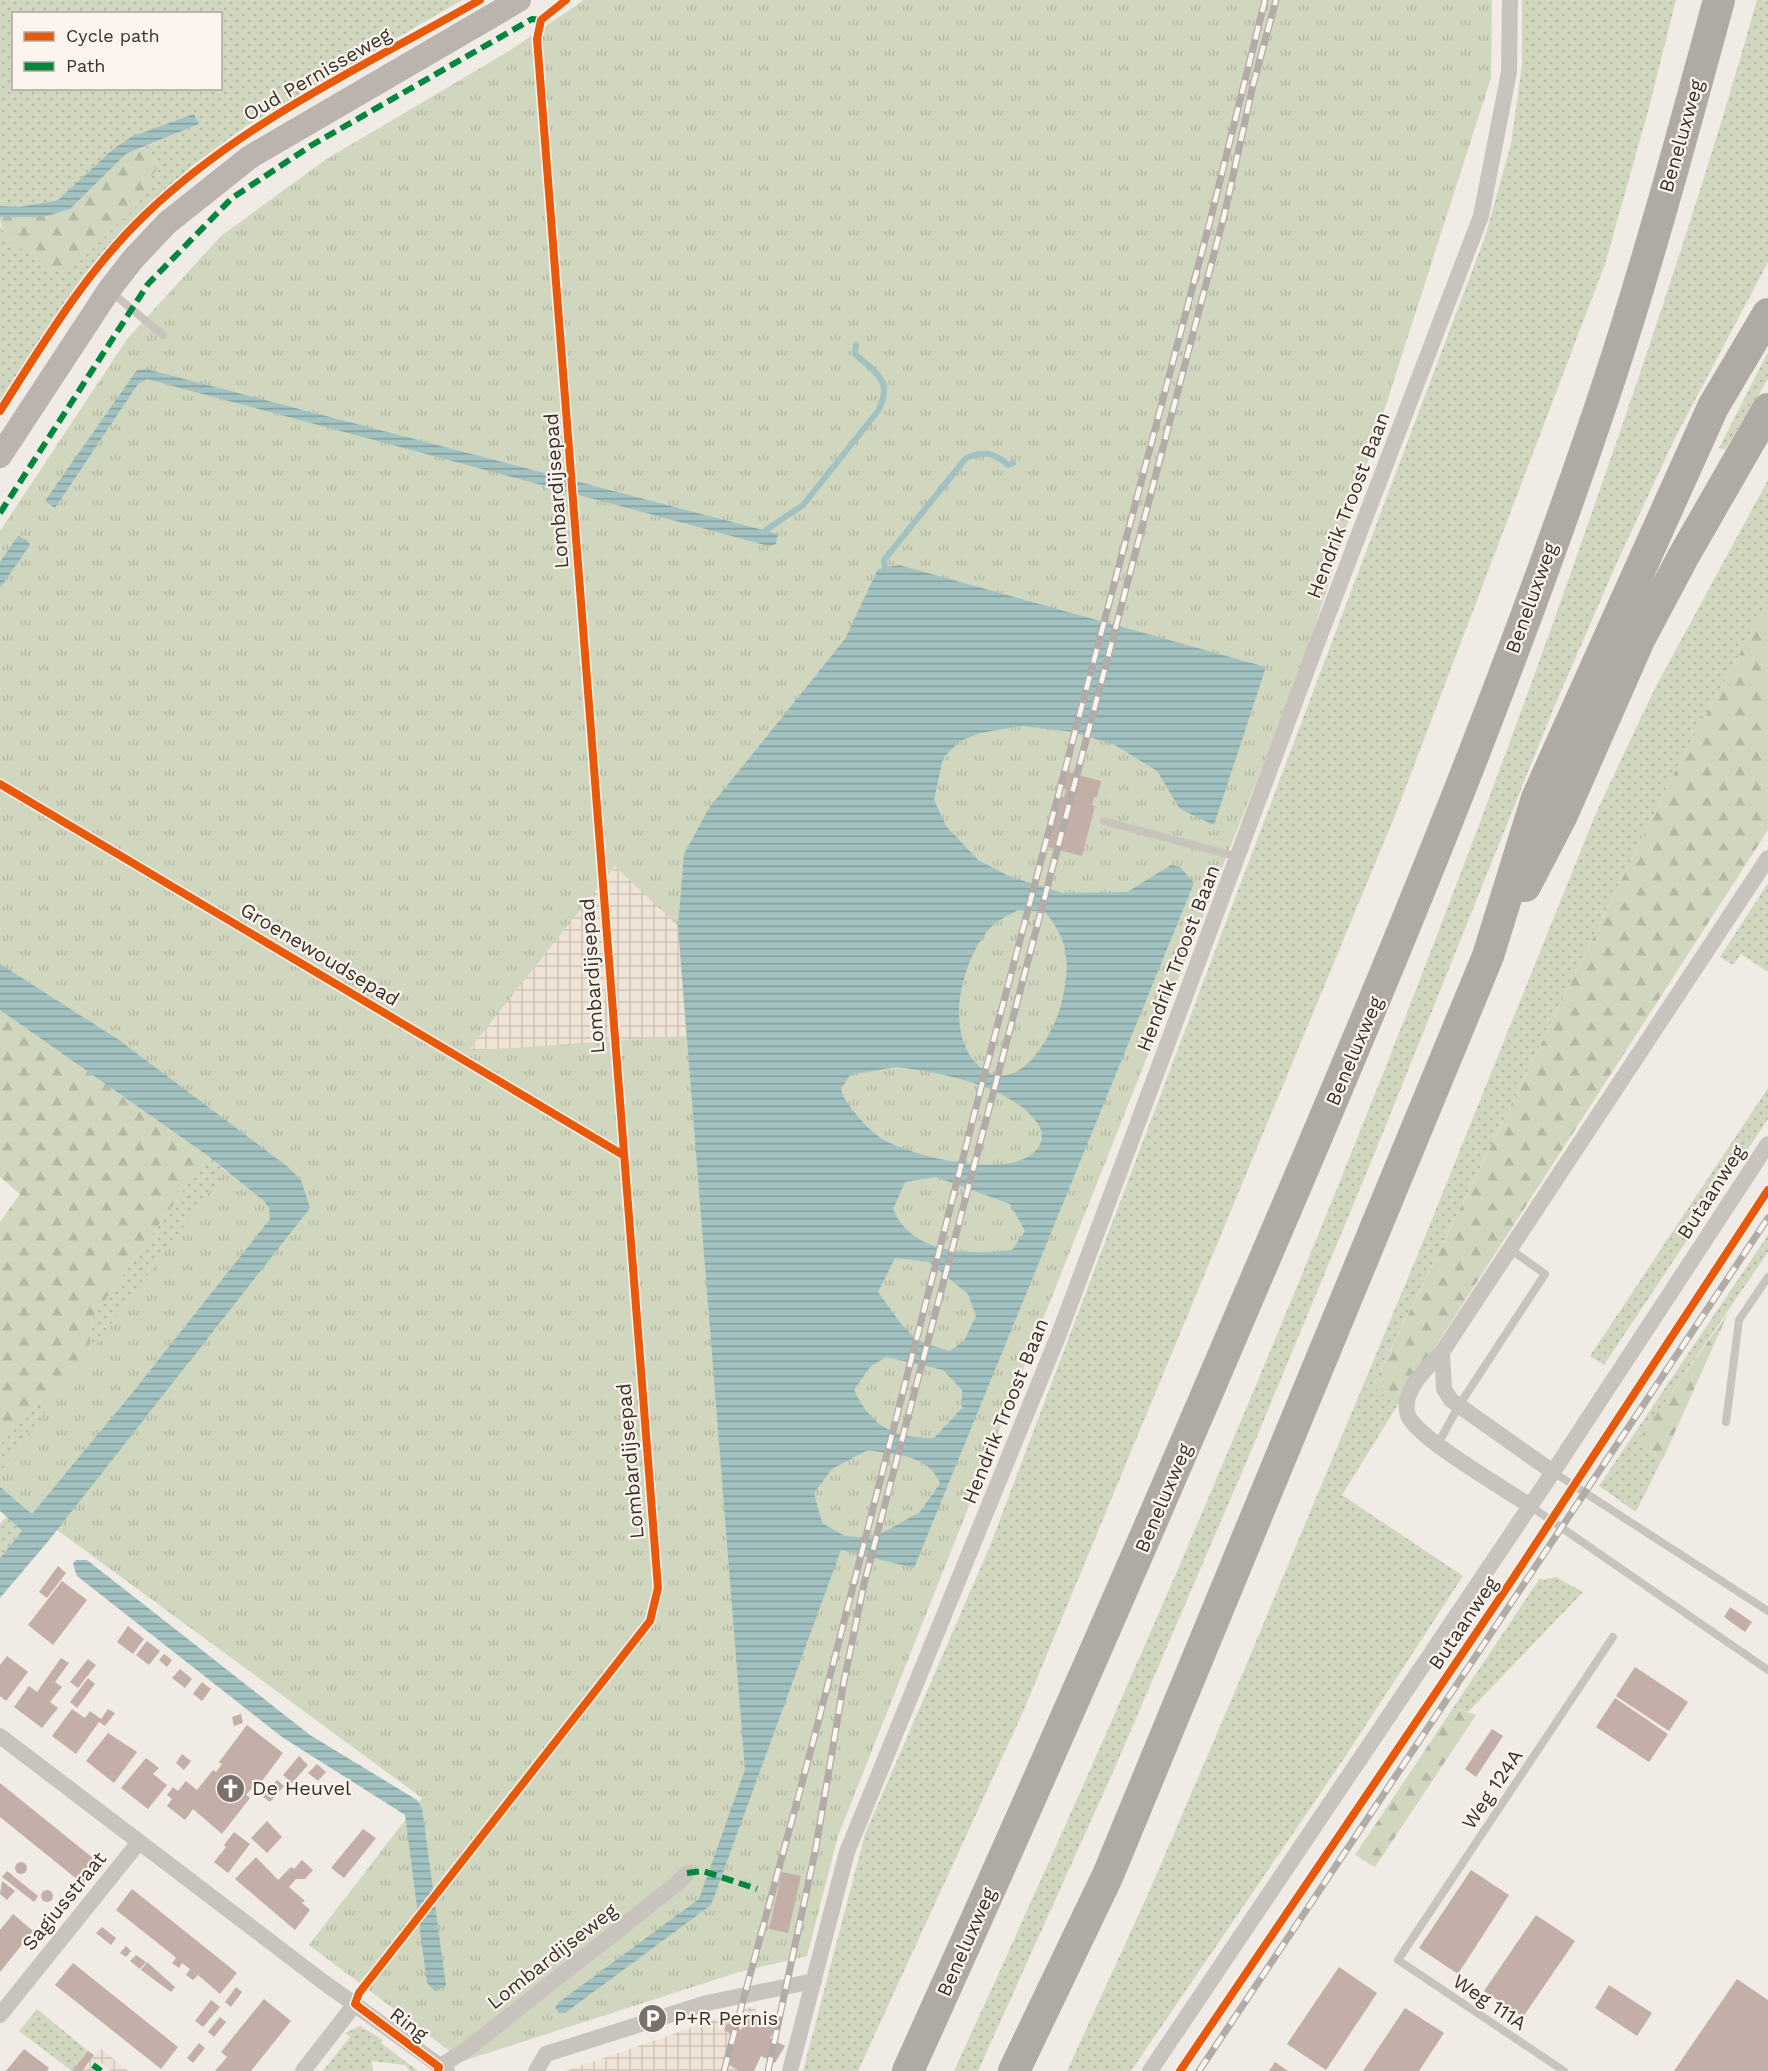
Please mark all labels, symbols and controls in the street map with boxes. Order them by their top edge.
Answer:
legend [12,12,222,90]
street label: Oud Pernisseweg [239,22,396,126]
text: Cycle path [66,25,160,46]
text: Path [66,55,106,76]
street label: Beneluxweg [1653,76,1709,195]
street label: Hendrik Troost Baan [1301,408,1395,602]
street label: Lombardijsepad [539,412,573,570]
street label: Beneluxweg [1500,539,1562,657]
street label: Hendrik Troost Baan [1131,861,1225,1055]
street label: Groenewoudsepad [236,897,404,1011]
street label: Lombardijsepad [575,897,609,1055]
street label: Beneluxweg [1320,992,1388,1109]
street label: Butaanweg [1672,1140,1750,1244]
street label: Hendrik Troost Baan [957,1315,1053,1507]
street label: Lombardijsepad [611,1382,649,1540]
street label: Beneluxweg [1129,1439,1197,1556]
street label: Butaanweg [1423,1572,1503,1674]
street label: Weg 124A [1456,1744,1528,1834]
church icon: De Heuvel [215,1772,247,1804]
place label: De Heuvel [252,1776,351,1800]
street label: Sagiusstraat [17,1846,112,1955]
street label: Beneluxweg [931,1884,1001,2000]
street label: Lombardijseweg [482,1898,622,2014]
street label: Weg 111A [1449,1969,1531,2035]
street label: Ring [385,2002,433,2046]
parking icon: P+R Pernis [637,2002,669,2034]
place label: P+R Pernis [674,2006,778,2030]

